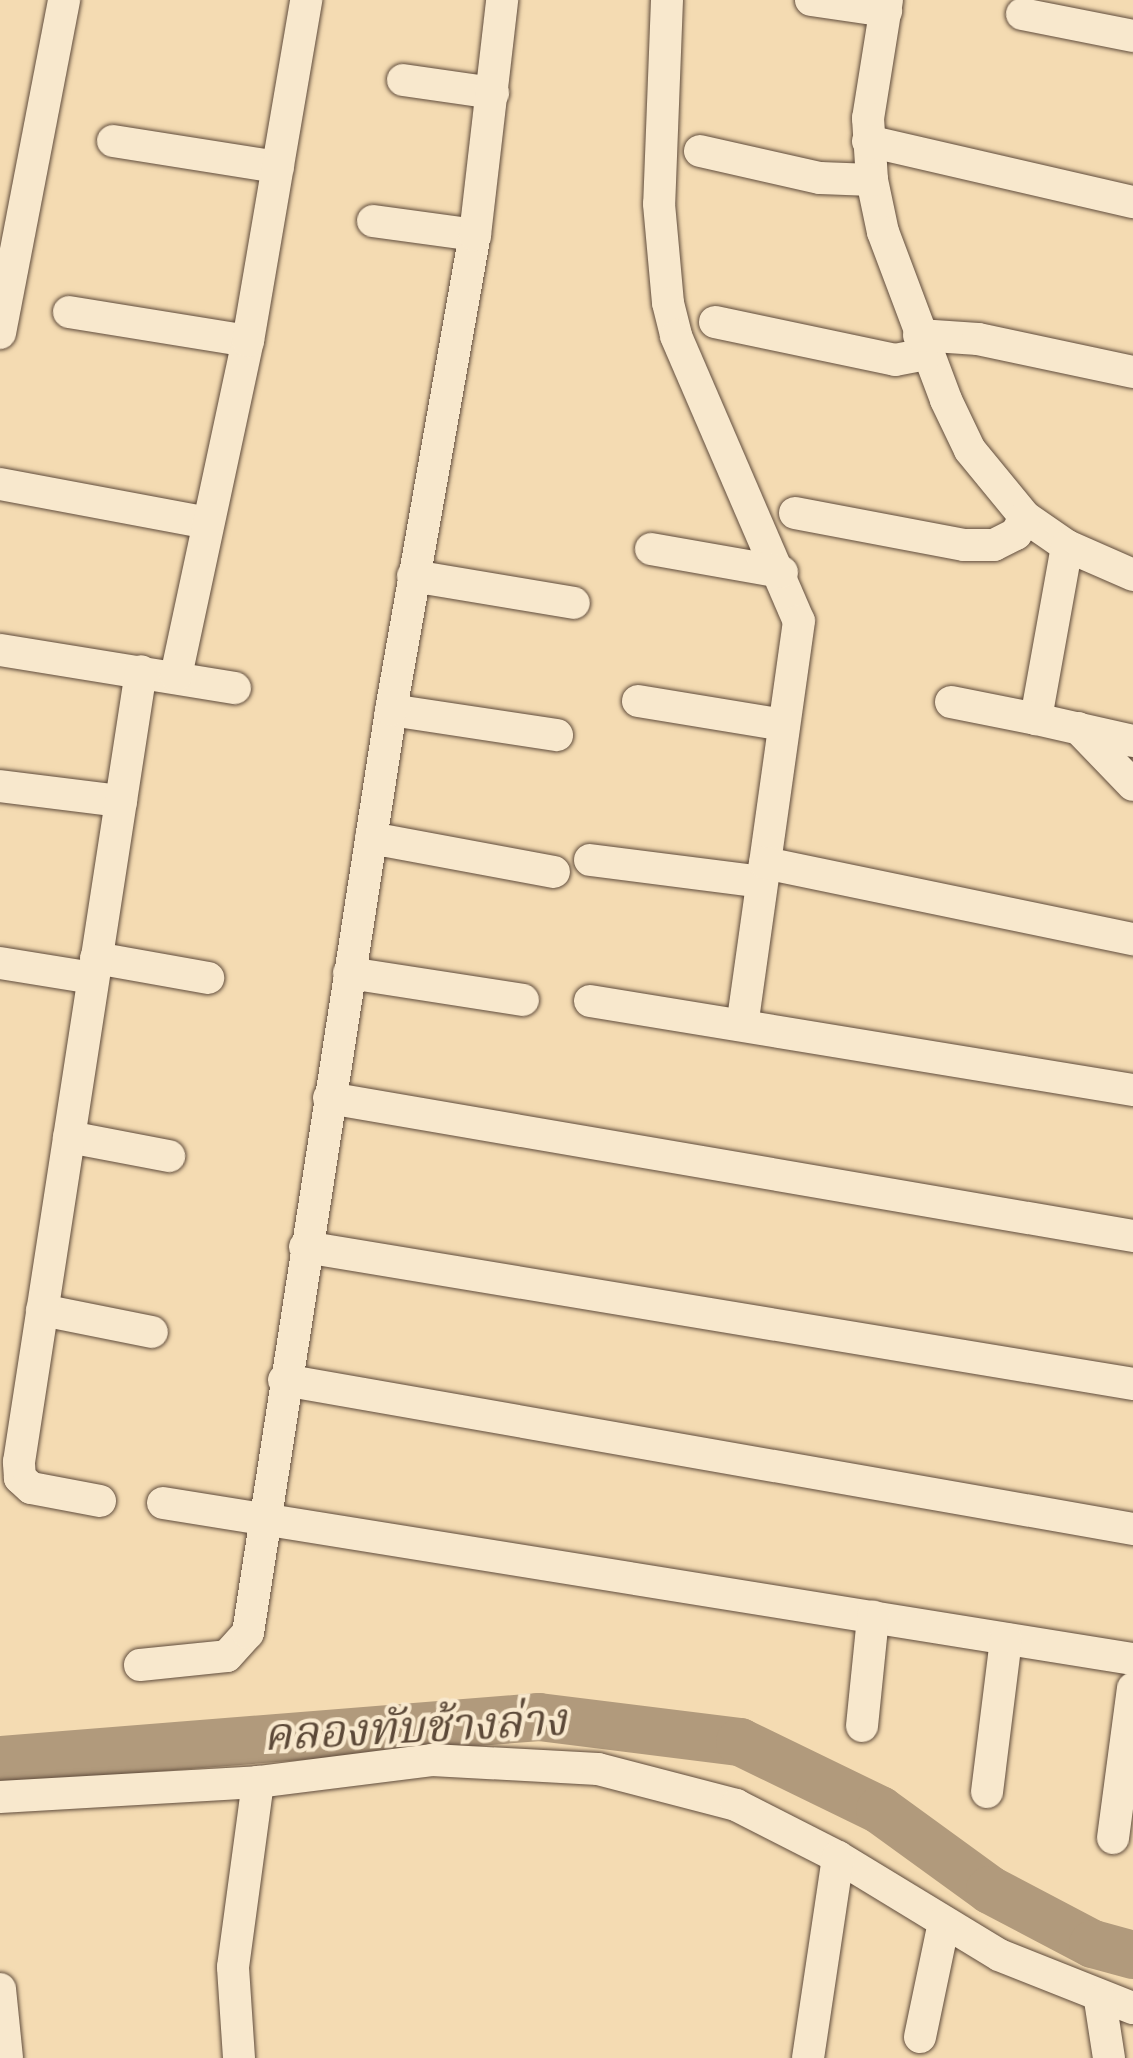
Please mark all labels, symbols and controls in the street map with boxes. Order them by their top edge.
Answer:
water label: คลองทับช้างล่าง [262,1697,568,1767]

